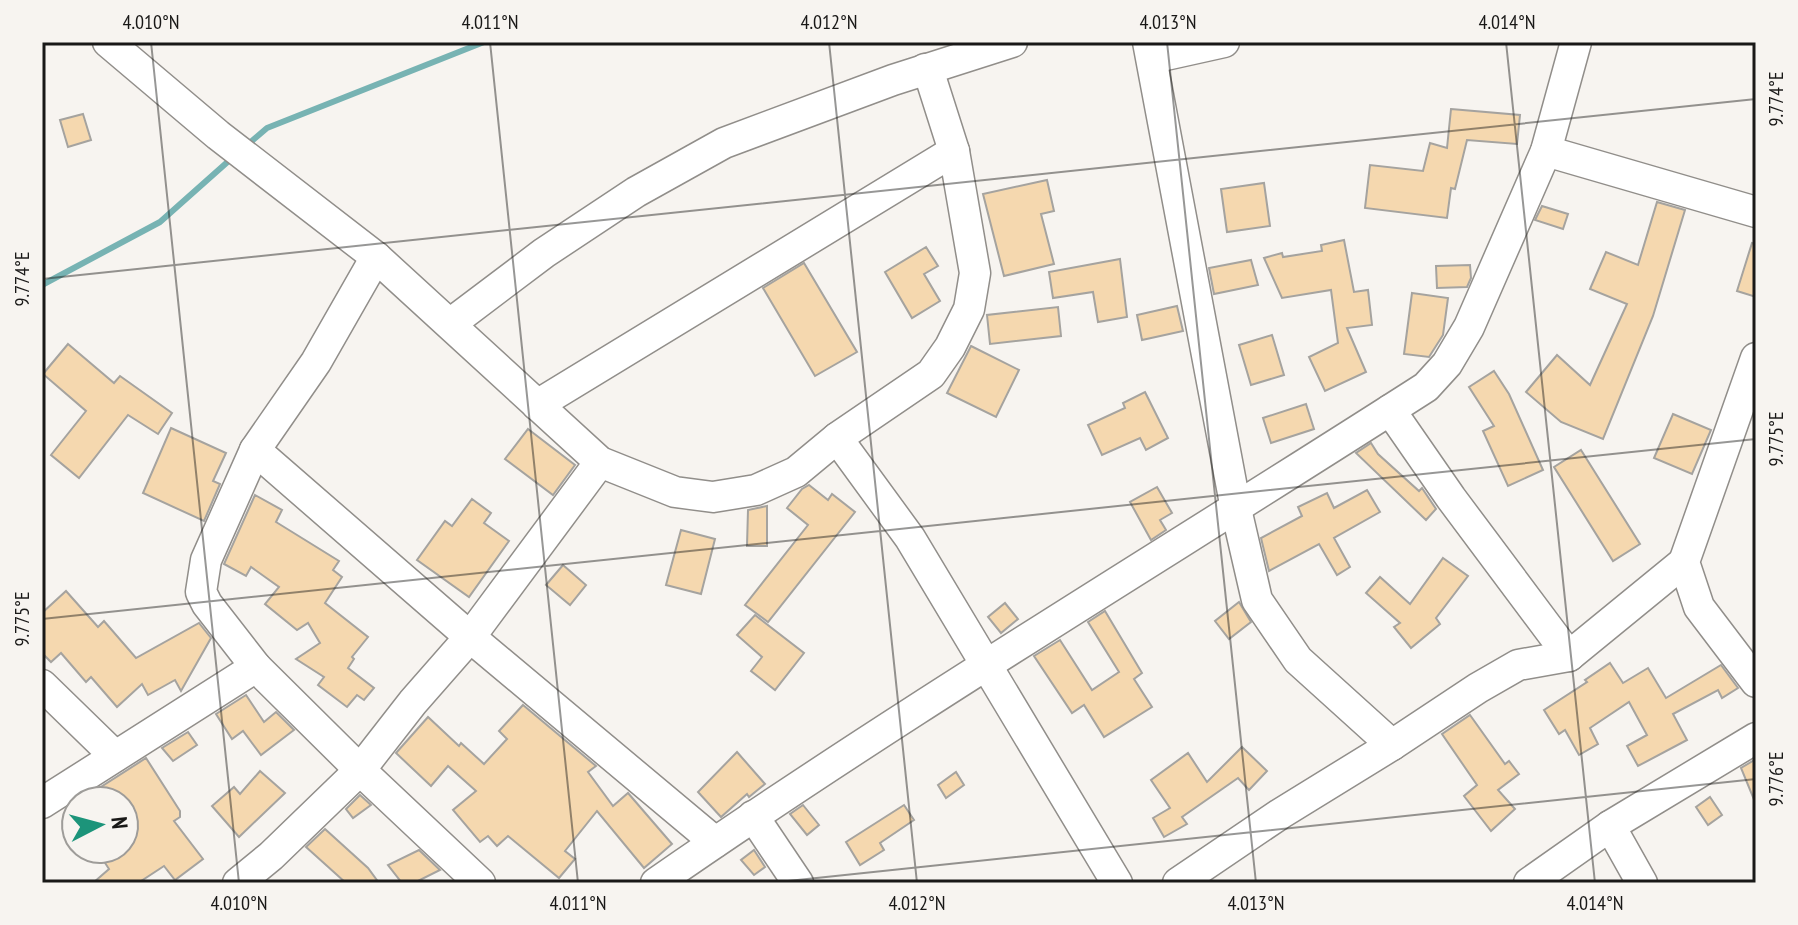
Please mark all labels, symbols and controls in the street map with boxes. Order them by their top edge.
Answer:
text: 4.010°N [122,9,180,35]
text: 4.011°N [461,9,519,35]
text: 4.012°N [800,9,858,35]
text: 4.013°N [1139,9,1197,35]
text: 4.014°N [1478,9,1536,35]
text: 9.774°E [1763,72,1789,126]
text: 9.774°E [9,252,35,306]
text: 9.775°E [1763,412,1789,466]
text: 9.775°E [9,592,35,646]
text: 9.776°E [1763,752,1789,806]
north arrow [60,785,140,865]
text: N [105,816,134,830]
text: 4.010°N [210,890,268,916]
text: 4.011°N [549,890,607,916]
text: 4.012°N [888,890,946,916]
text: 4.013°N [1227,890,1285,916]
text: 4.014°N [1566,890,1624,916]

